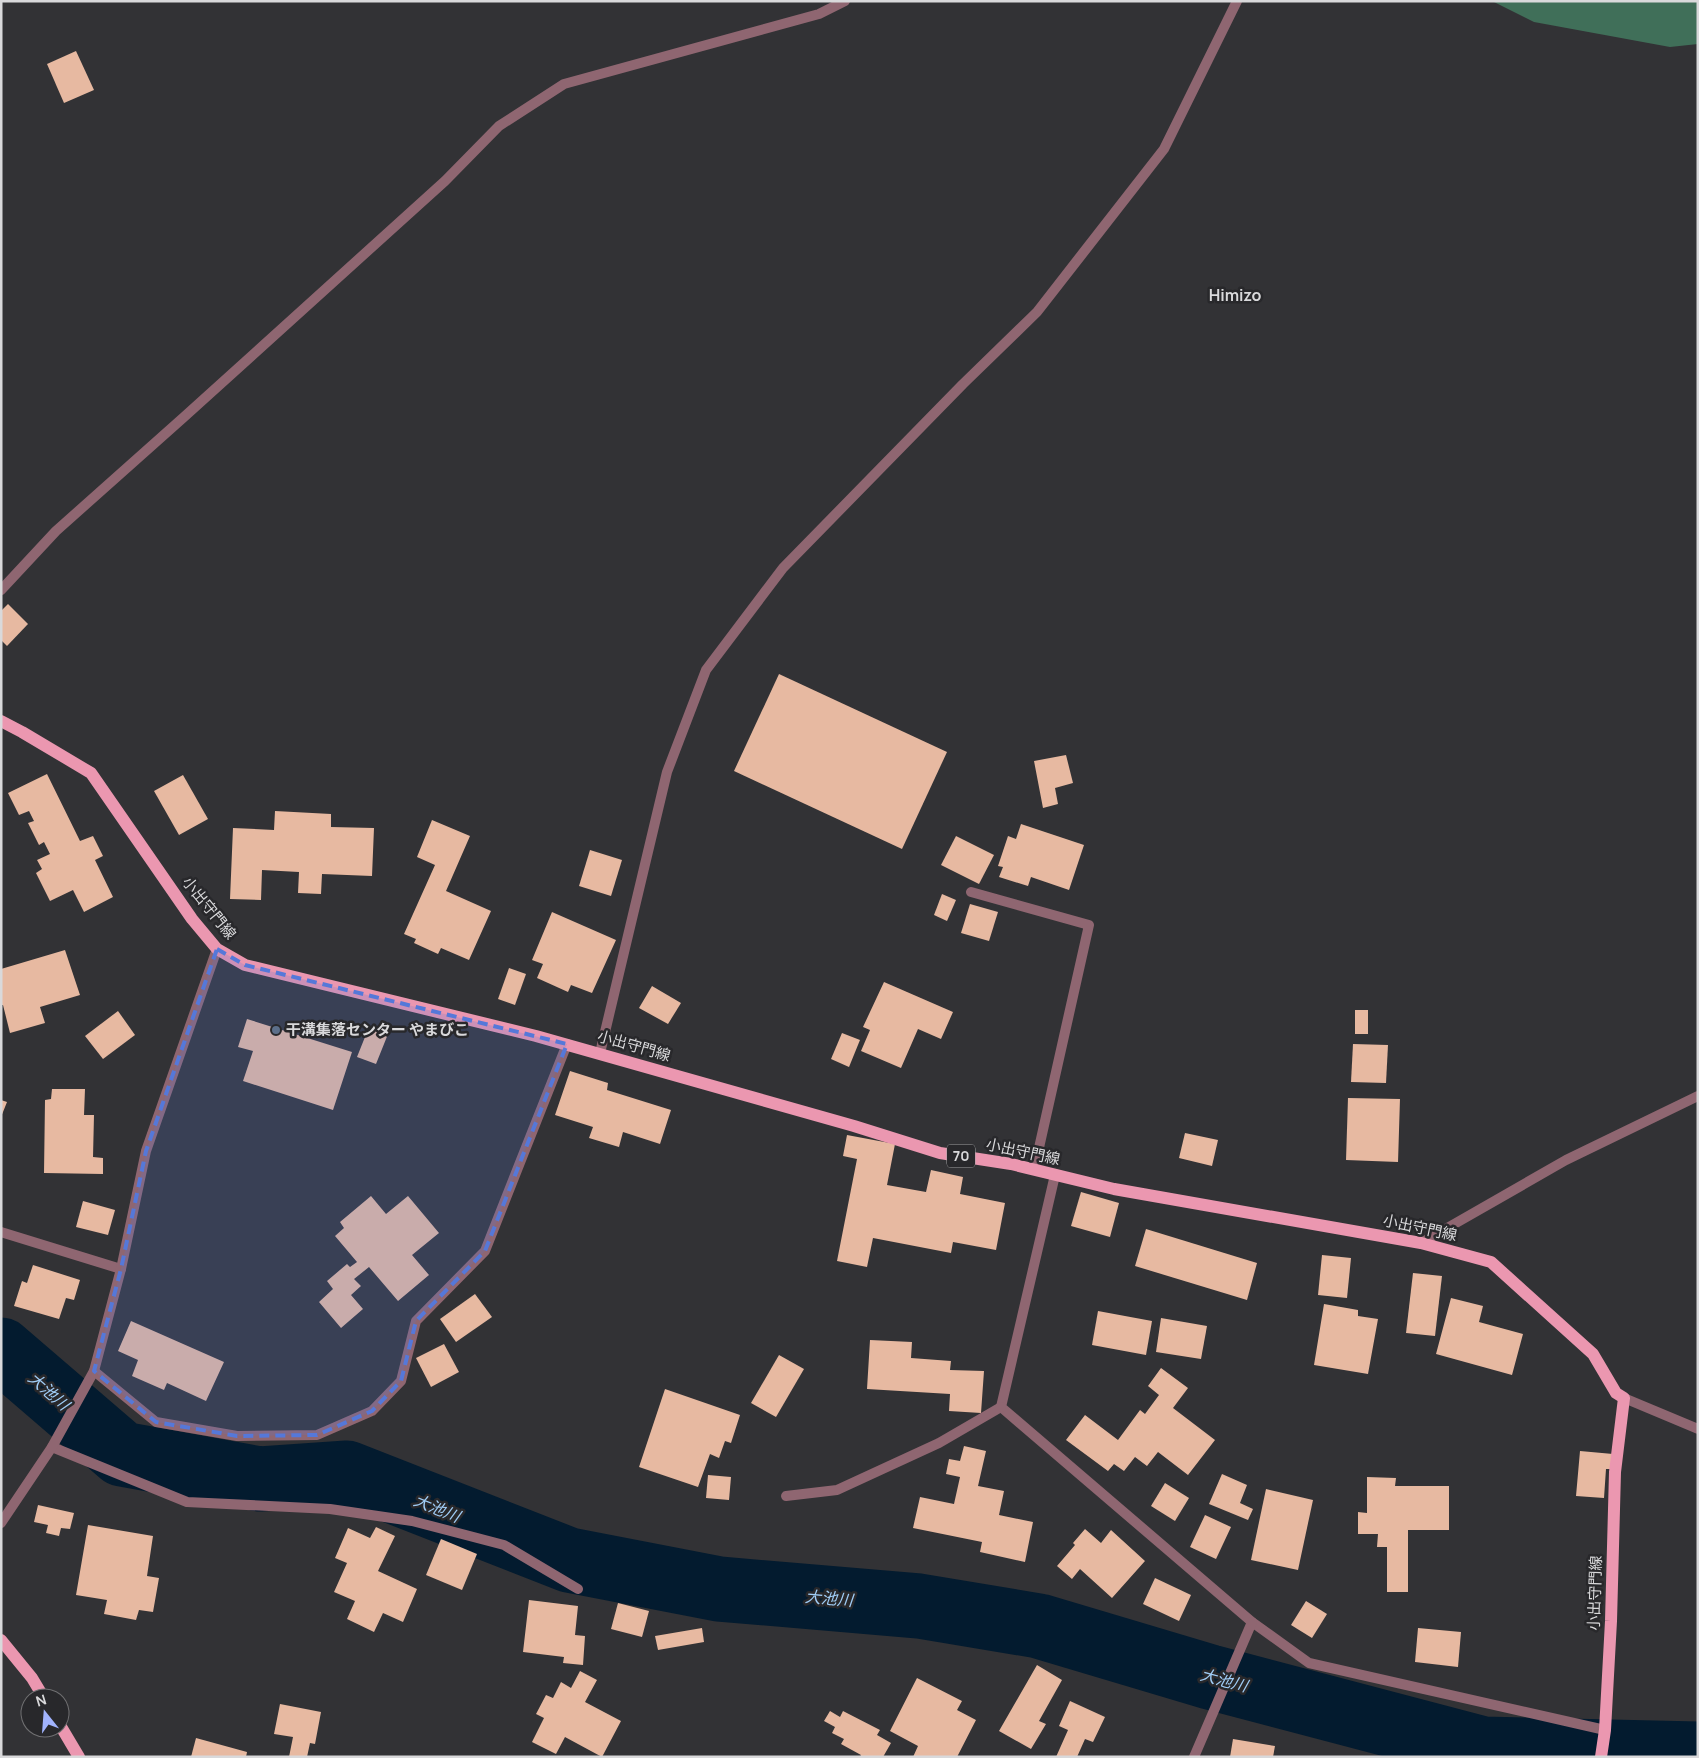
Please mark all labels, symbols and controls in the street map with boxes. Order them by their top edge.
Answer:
district label: Himizo [1209,284,1261,306]
street label: 小出守門線 [178,872,241,943]
place label: 干溝集落センター やまびこ [286,1019,469,1040]
marker: 干溝集落センター やまびこ [270,1024,282,1036]
street label: 小出守門線 [595,1025,673,1066]
street label: 小出守門線 [984,1133,1062,1170]
road number: 70 [947,1144,975,1168]
street label: 小出守門線 [1381,1209,1459,1246]
water label: 大池川 [24,1367,76,1416]
water label: 大池川 [411,1489,465,1528]
street label: 小出守門線 [1583,1555,1606,1631]
water label: 大池川 [804,1585,856,1611]
water label: 大池川 [1198,1663,1252,1697]
north arrow [20,1688,70,1738]
text: N [33,1690,49,1711]

